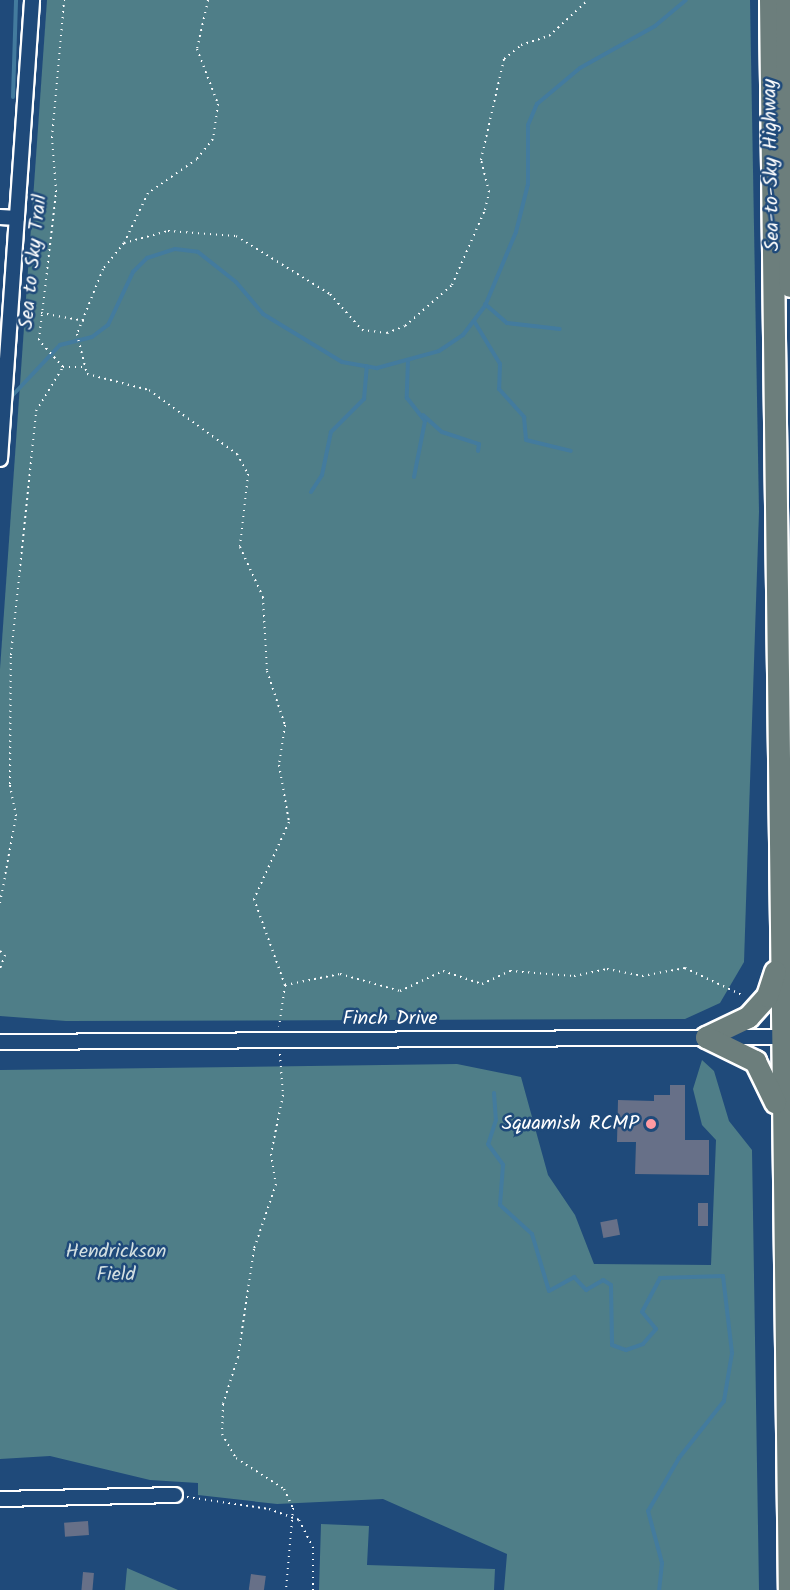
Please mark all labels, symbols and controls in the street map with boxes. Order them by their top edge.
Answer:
street label: Sea-to-Sky Highway [758,79,786,251]
street label: Sea to Sky Trail [15,193,53,331]
street label: Finch Drive [342,1007,438,1031]
place label: Squamish RCMP [502,1112,639,1136]
marker: Squamish RCMP [644,1117,658,1131]
park label: Hendrickson Field [66,1240,166,1287]

